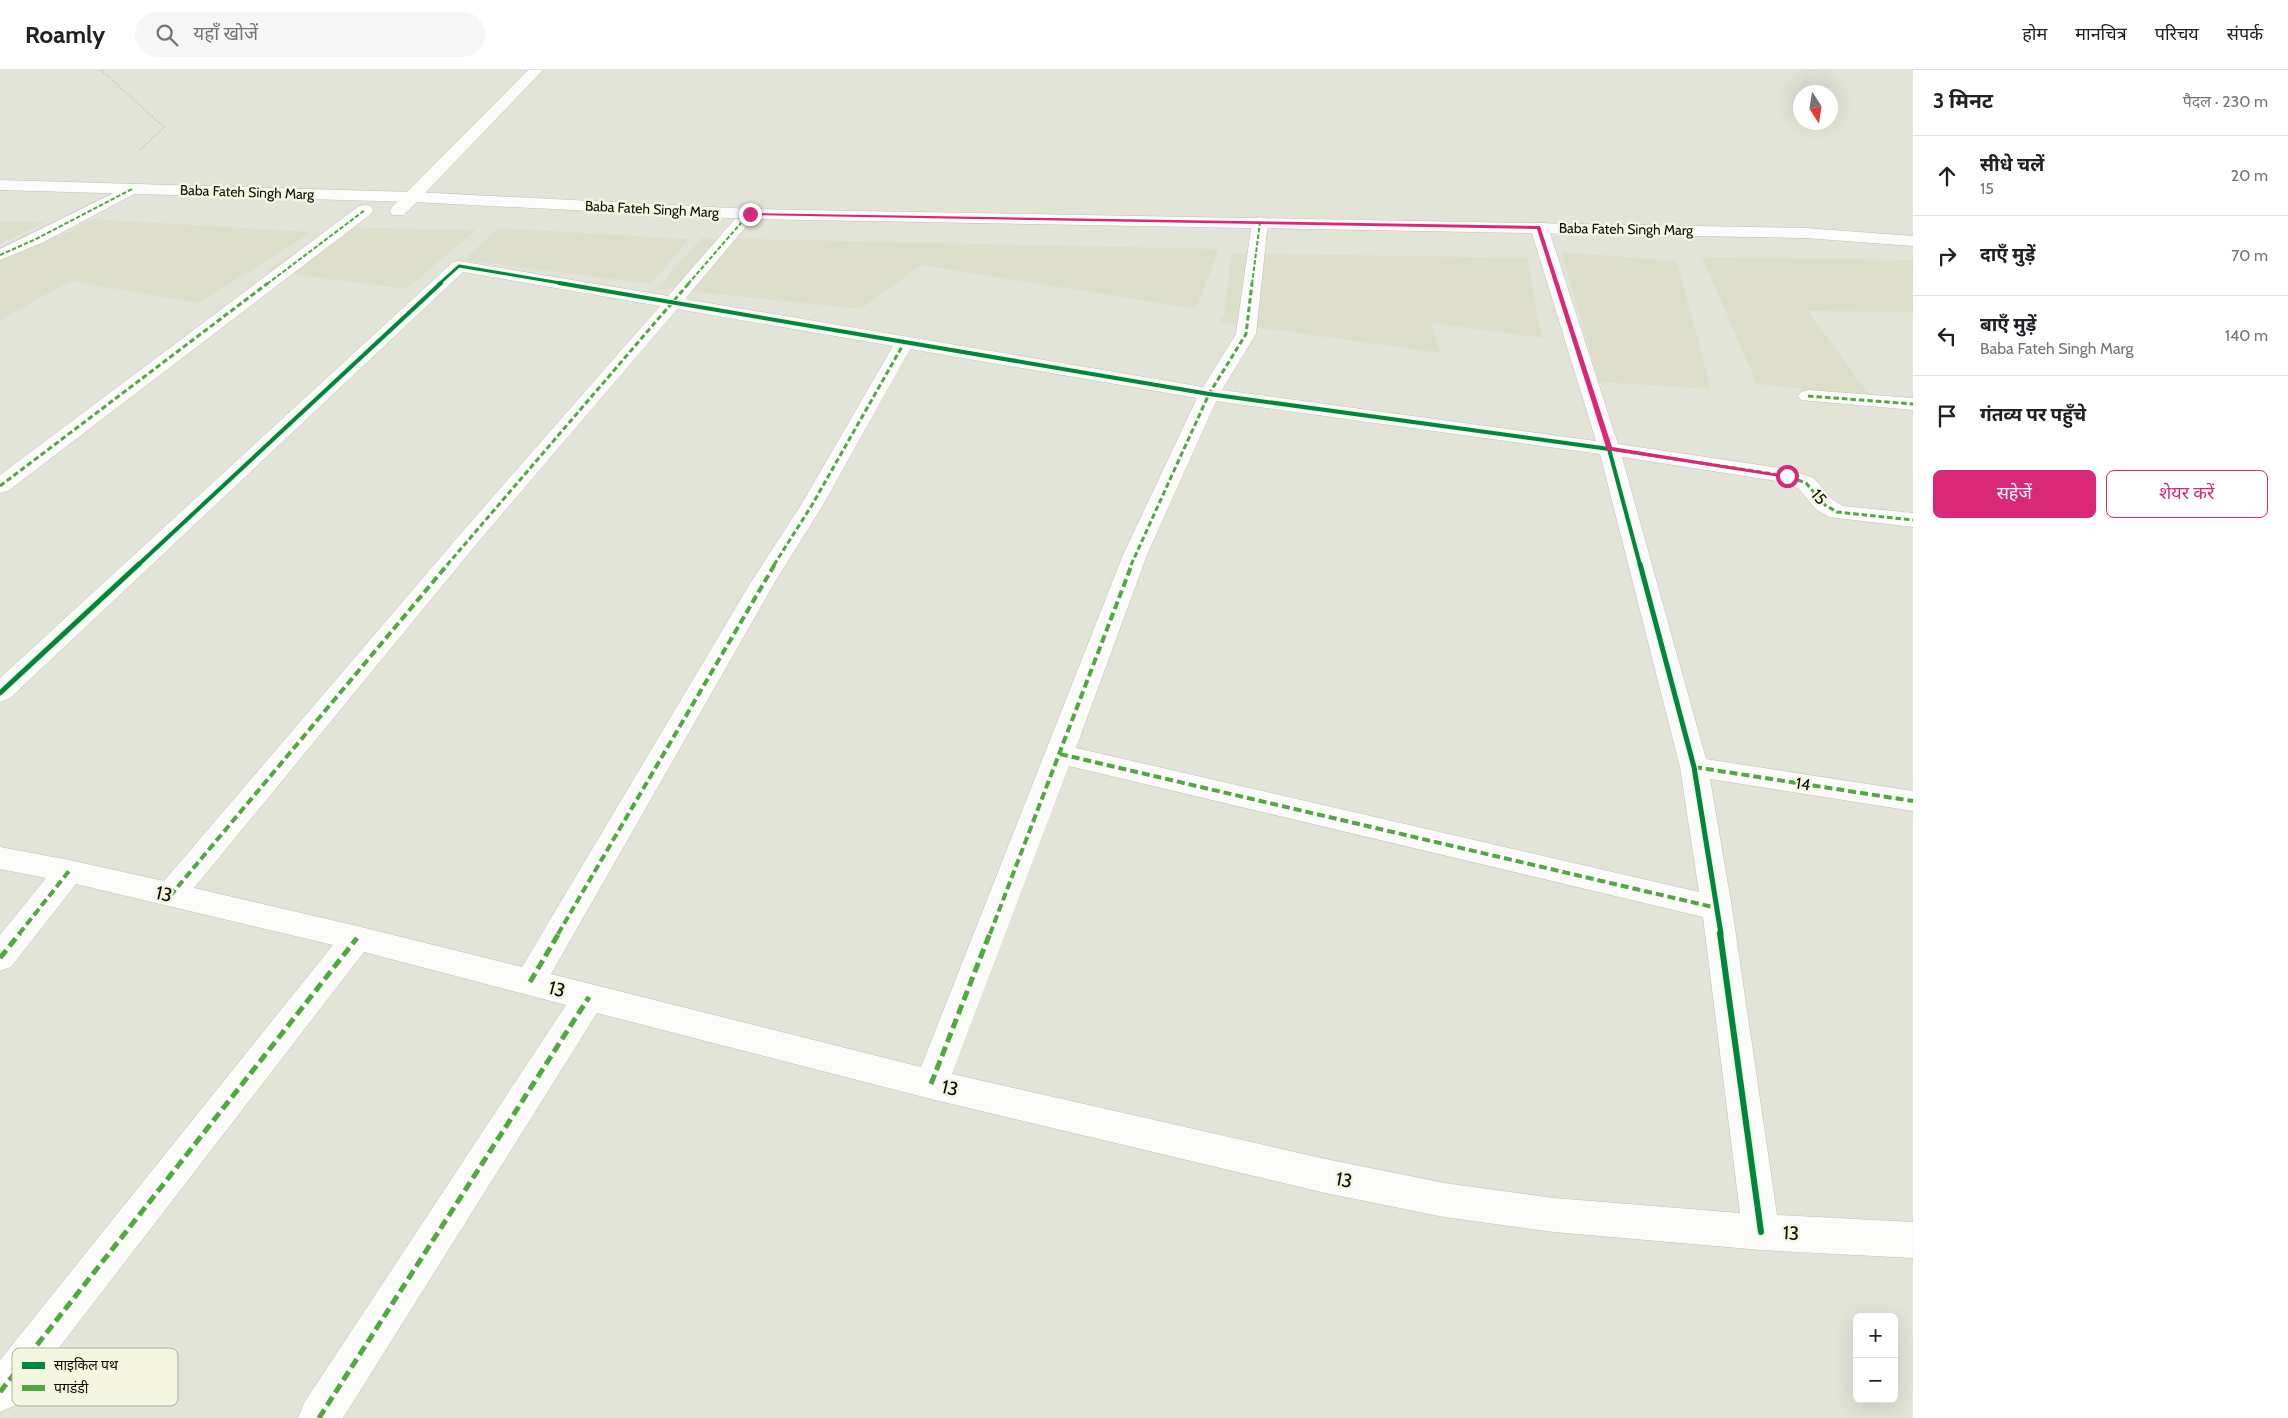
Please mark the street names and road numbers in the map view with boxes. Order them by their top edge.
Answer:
street label: Baba Fateh Singh Marg [180,181,315,203]
street label: Baba Fateh Singh Marg [584,196,721,222]
street label: Baba Fateh Singh Marg [1559,219,1694,239]
street label: 15 [1807,486,1831,508]
street label: 14 [1794,773,1812,795]
street label: 13 [153,881,175,907]
street label: 13 [546,976,568,1002]
street label: 13 [939,1075,961,1101]
street label: 13 [1334,1167,1354,1193]
street label: 13 [1782,1221,1800,1245]

